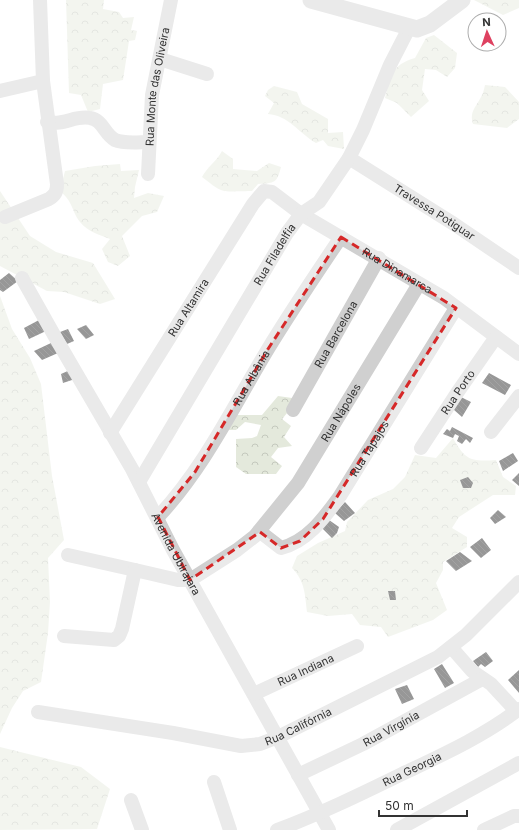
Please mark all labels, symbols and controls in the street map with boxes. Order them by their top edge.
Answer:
north arrow [467,12,507,52]
text: N [482,15,491,29]
street label: Rua Monte das Oliveira [142,26,172,146]
street label: Travessa Potiguar [391,181,478,243]
street label: Rua Filadelfia [251,221,299,288]
street label: Rua Dinamarca [360,245,435,296]
street label: Rua Altamira [165,276,212,339]
street label: Rua Barcelona [311,298,360,370]
street label: Rua Albânia [230,348,273,408]
street label: Rua Porto [438,367,478,417]
street label: Rua Nápoles [318,381,364,444]
street label: Rua Tapajos [347,418,392,479]
street label: Avenida Ubirajara [148,510,204,598]
street label: Rua Indiana [275,651,336,689]
street label: Rua Califórnia [263,704,334,748]
street label: Rua Virgínia [361,708,422,750]
street label: Rua Georgia [380,749,444,789]
scale bar [379,792,467,818]
text: 50 m [385,798,414,813]

